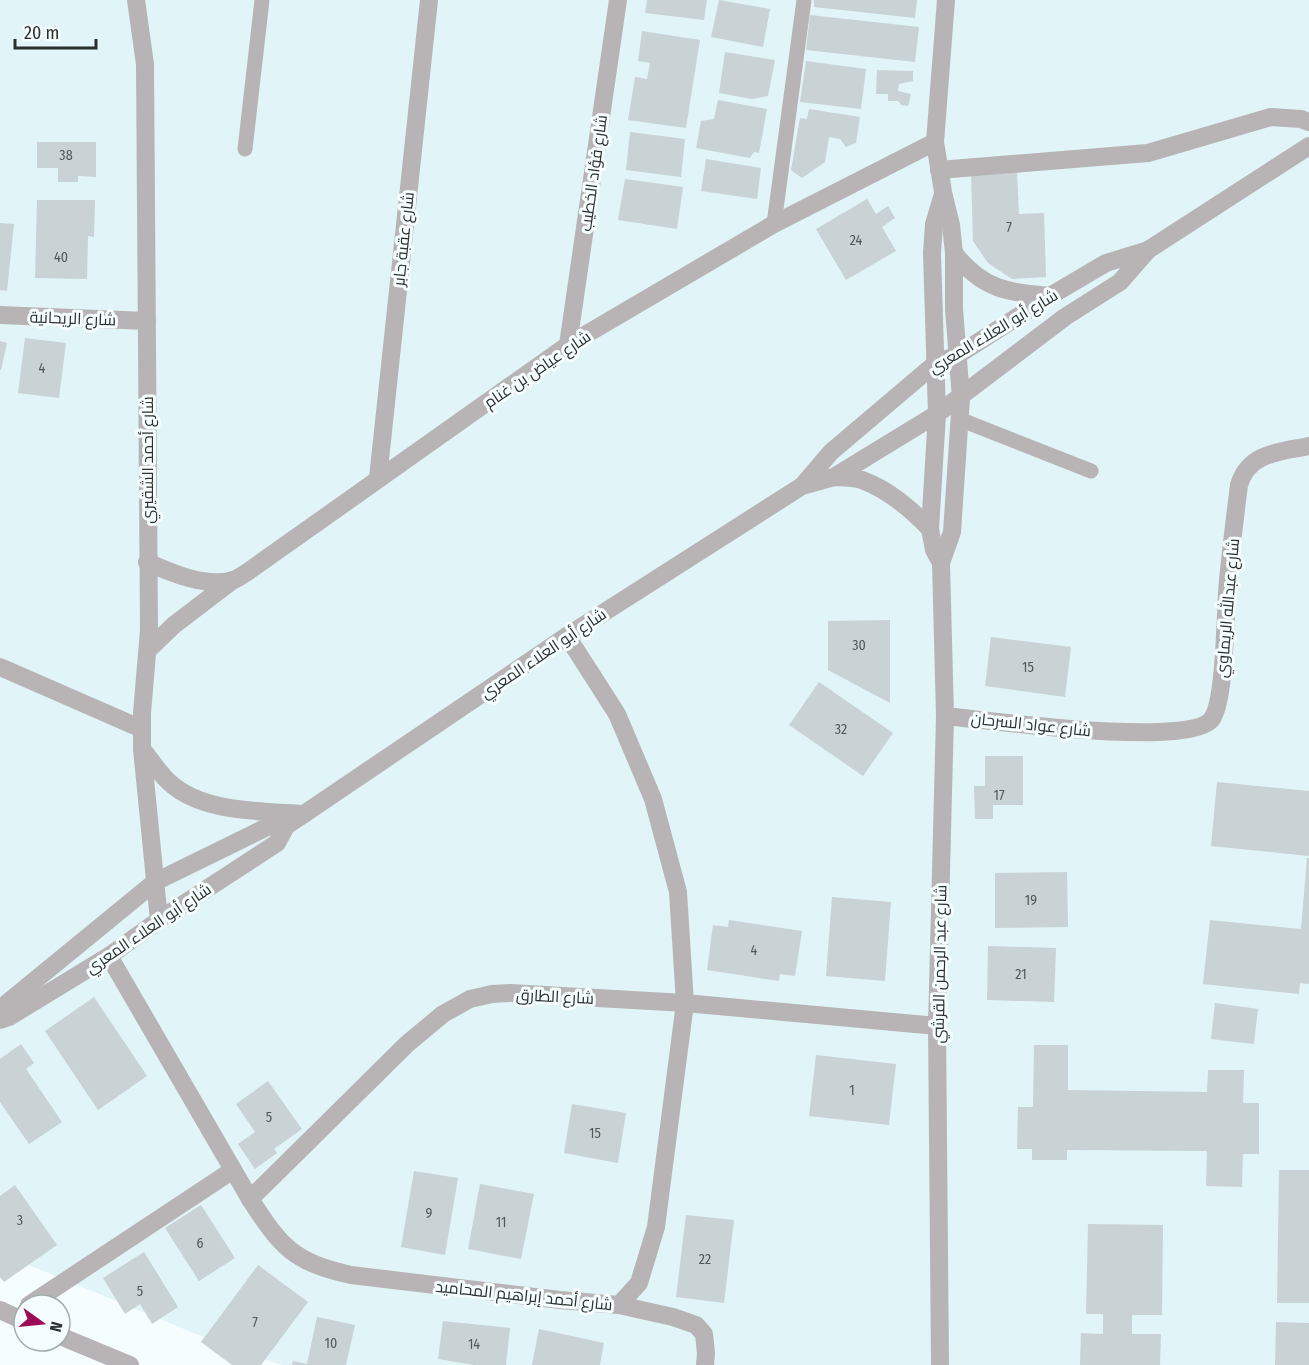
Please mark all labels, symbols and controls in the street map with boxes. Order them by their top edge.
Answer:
scale bar [15,12,96,50]
text: 20 m [24,22,59,44]
street label: شارع فؤاد الخطيب [576,114,613,233]
house number: 38 [59,147,73,164]
street label: شارع عقبة جابر [389,191,420,288]
house number: 7 [1006,219,1012,236]
house number: 24 [850,232,863,249]
house number: 40 [54,249,68,266]
street label: شارع أبو العلاء المعري [925,285,1063,381]
street label: شارع الريحانية [29,307,116,332]
street label: شارع عياض بن غنام [480,327,595,414]
house number: 4 [39,360,46,377]
street label: شارع أحمد الشقيري [138,396,161,524]
street label: شارع عبدالله الريماوي [1211,537,1247,679]
street label: شارع أبو العلاء المعري [477,604,612,706]
house number: 30 [852,637,866,654]
house number: 15 [1022,659,1034,676]
street label: شارع عواد السرحان [970,709,1092,742]
house number: 32 [835,721,847,738]
house number: 17 [993,787,1005,804]
street label: شارع أبو العلاء المعري [82,879,217,981]
street label: شارع عبد الرحمن القرشي [929,884,953,1044]
house number: 19 [1025,892,1037,909]
house number: 4 [751,942,758,959]
house number: 21 [1015,966,1027,983]
street label: شارع الطارق [515,985,595,1010]
house number: 1 [849,1082,855,1099]
house number: 5 [266,1109,272,1126]
house number: 15 [589,1125,601,1142]
house number: 9 [426,1205,433,1222]
house number: 3 [17,1212,23,1229]
house number: 11 [496,1214,506,1231]
house number: 6 [197,1235,204,1252]
house number: 22 [699,1251,711,1268]
street label: شارع أحمد إبراهيم المحاميد [434,1277,613,1316]
house number: 5 [137,1283,143,1300]
north arrow [12,1293,72,1353]
house number: 7 [252,1314,258,1331]
text: N [46,1320,66,1334]
house number: 10 [325,1335,337,1352]
house number: 14 [468,1336,480,1353]

